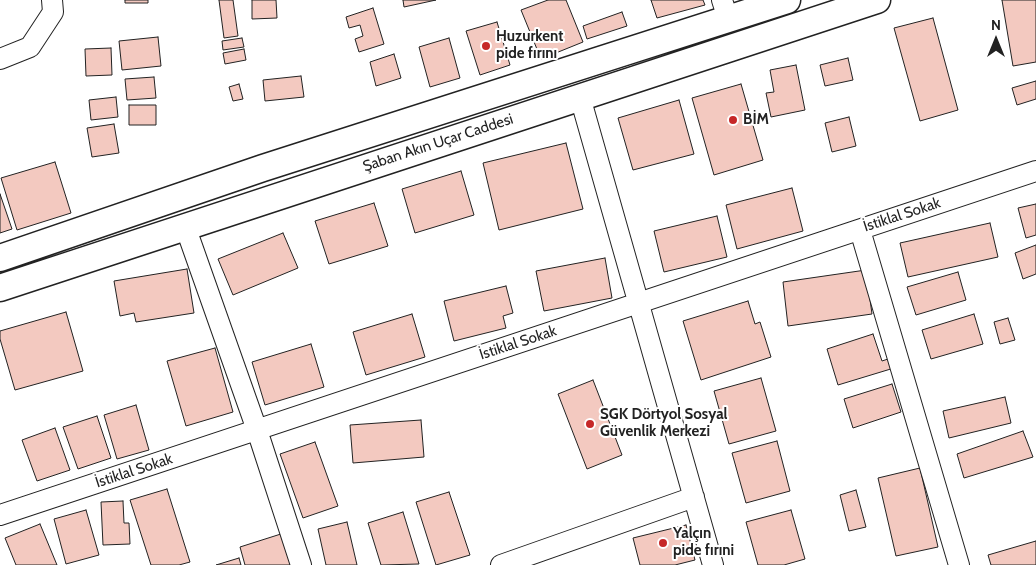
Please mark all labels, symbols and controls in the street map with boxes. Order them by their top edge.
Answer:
north arrow [971,15,1021,65]
text: N [991,16,1001,34]
place label: Huzurkent pide fırını [496,28,563,63]
marker: Huzurkent pide fırını [480,40,492,52]
street label: Şaban Akın Uçar Caddesi [361,110,515,176]
place label: BİM [743,111,769,129]
marker: BİM [727,114,739,126]
street label: İstiklal Sokak [861,194,943,236]
street label: İstiklal Sokak [477,322,559,364]
place label: SGK Dörtyol Sosyal Güvenlik Merkezi [600,406,728,441]
marker: SGK Dörtyol Sosyal Güvenlik Merkezi [584,418,596,430]
street label: İstiklal Sokak [93,450,175,492]
place label: Yalçın pide fırıni [673,525,734,560]
marker: Yalçın pide fırıni [657,537,669,549]

